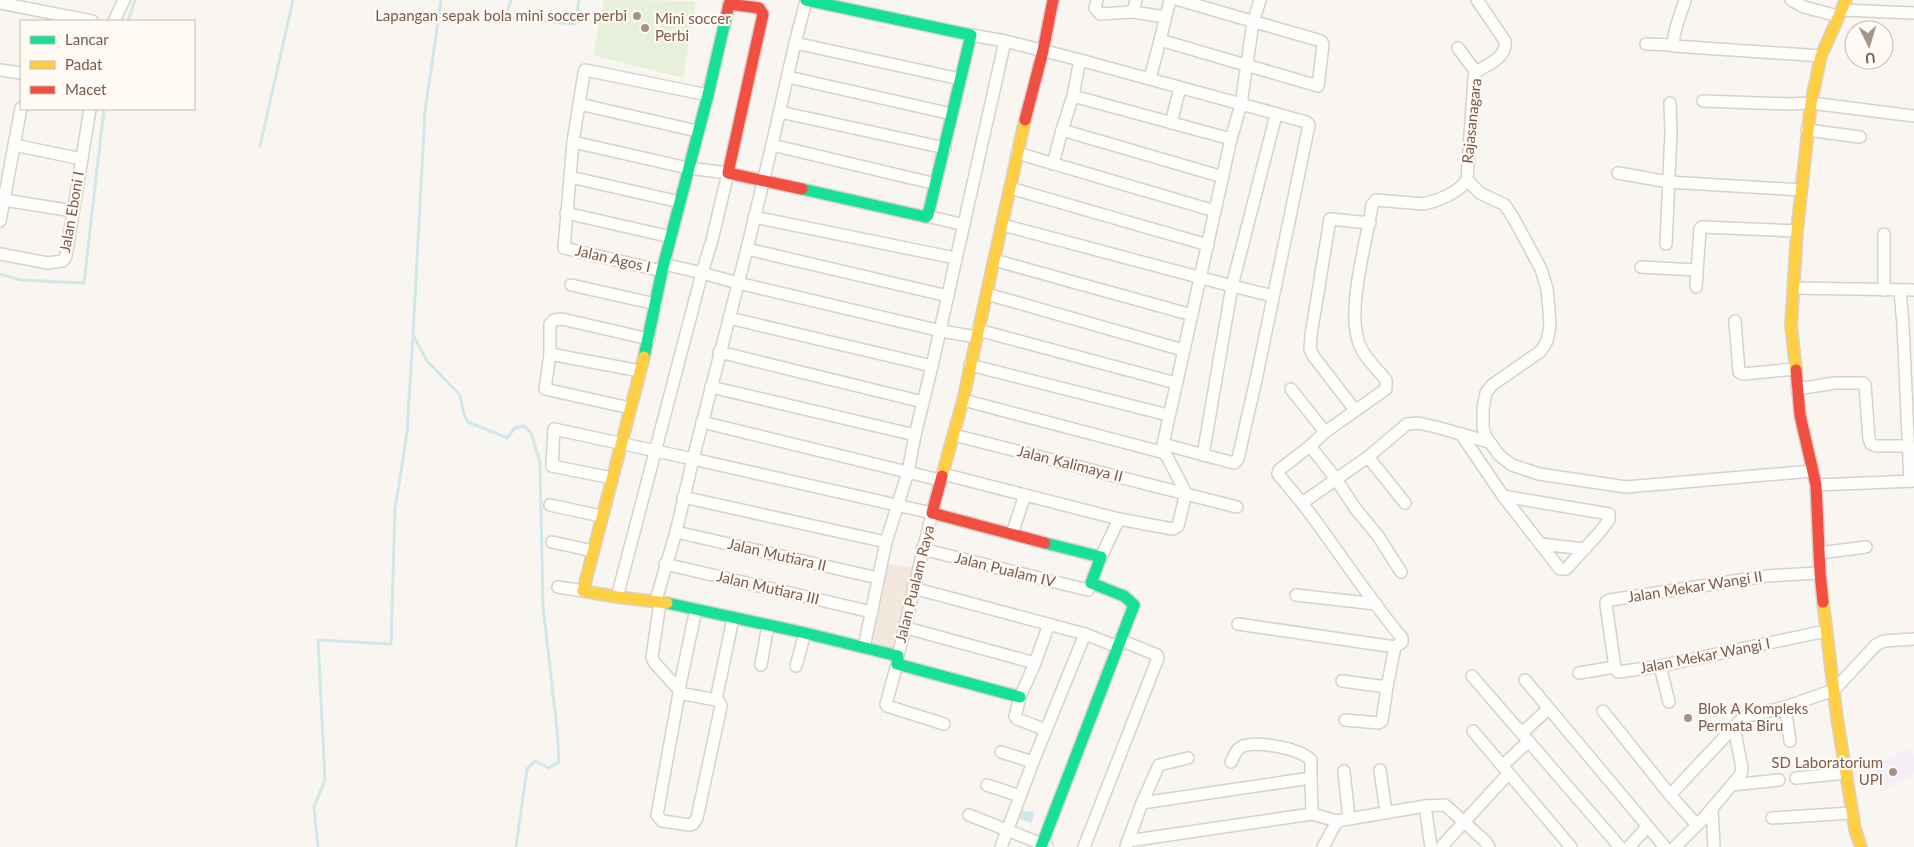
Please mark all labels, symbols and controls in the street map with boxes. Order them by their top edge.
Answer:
place label: Lapangan sepak bola mini soccer perbi [375,6,627,24]
place label: Mini soccer Perbi [655,9,731,44]
marker: Lapangan sepak bola mini soccer perbi [631,10,643,22]
legend [20,20,195,110]
north arrow [1844,20,1894,70]
marker: Mini soccer Perbi [639,22,651,34]
text: Lancar [65,30,109,48]
text: U [1864,50,1876,67]
text: Padat [65,55,103,73]
street label: Rajasanagara [1458,77,1484,164]
text: Macet [65,80,107,98]
street label: Jalan Eboni I [55,170,87,254]
street label: Jalan Agos I [574,241,653,275]
street label: Jalan Kalimaya II [1016,441,1125,485]
street label: Jalan Pualam Raya [891,523,937,644]
street label: Jalan Mutiara II [726,534,828,574]
street label: Jalan Pualam IV [953,548,1058,590]
street label: Jalan Mutiara III [715,566,821,608]
street label: Jalan Mekar Wangi II [1626,566,1764,606]
street label: Jalan Mekar Wangi I [1638,634,1771,676]
place label: Blok A Kompleks Permata Biru [1698,699,1808,734]
marker: Blok A Kompleks Permata Biru [1682,712,1694,724]
place label: SD Laboratorium UPI [1771,753,1883,788]
marker: SD Laboratorium UPI [1887,766,1899,778]

